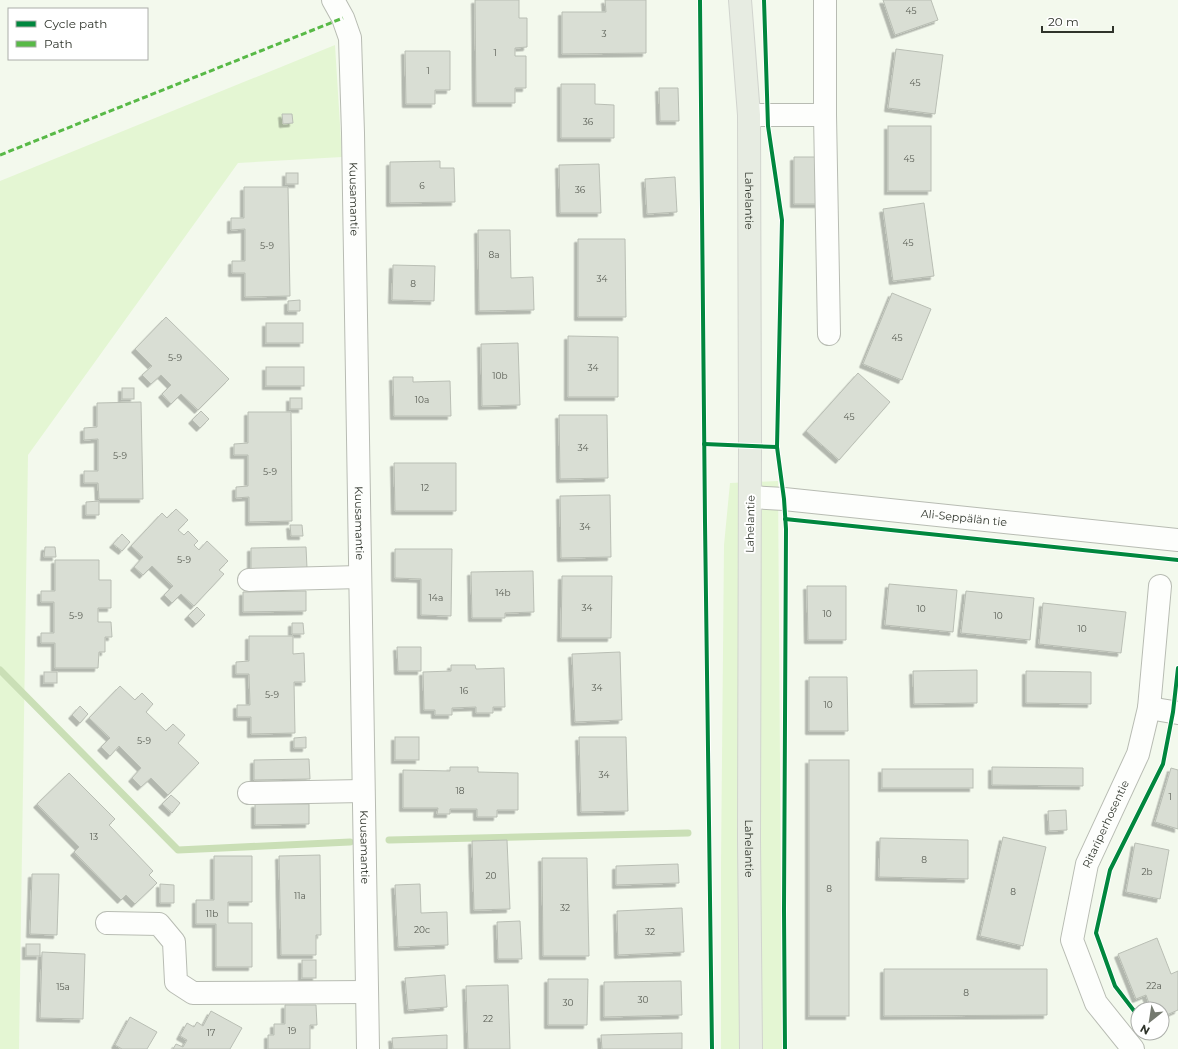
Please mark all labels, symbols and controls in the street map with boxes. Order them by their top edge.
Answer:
house number: 45 [905,5,917,16]
legend [8,8,148,60]
scale bar [1042,8,1113,34]
text: 20 m [1048,14,1079,29]
text: Cycle path [44,16,107,31]
house number: 3 [601,28,607,39]
text: Path [44,36,73,51]
house number: 1 [493,47,497,58]
house number: 1 [426,65,430,76]
house number: 45 [909,77,921,88]
house number: 36 [583,116,594,127]
house number: 45 [903,153,915,164]
street label: Kuusamantie [346,162,362,237]
street label: Lahelantie [742,172,756,230]
house number: 6 [419,180,425,191]
house number: 36 [575,184,586,195]
house number: 45 [902,237,914,248]
house number: 5-9 [260,240,275,251]
house number: 8a [488,249,500,260]
house number: 34 [596,273,608,284]
house number: 8 [410,278,416,289]
house number: 45 [891,332,903,343]
house number: 5-9 [168,352,183,363]
house number: 34 [587,362,599,373]
house number: 10b [492,370,508,381]
house number: 10a [415,394,429,405]
house number: 45 [843,411,855,422]
house number: 34 [577,442,589,453]
house number: 5-9 [113,450,128,461]
house number: 5-9 [263,466,278,477]
house number: 12 [421,482,429,493]
street label: Kuusamantie [352,486,367,561]
street label: Lahelantie [742,495,758,553]
street label: Ali-Seppälän tie [920,506,1008,529]
house number: 34 [579,521,591,532]
house number: 5-9 [177,554,192,565]
house number: 14b [495,587,511,598]
house number: 14a [429,592,443,603]
house number: 34 [581,602,593,613]
house number: 10 [916,603,926,614]
house number: 10 [822,608,832,619]
house number: 5-9 [69,610,84,621]
house number: 10 [993,610,1003,621]
house number: 10 [1077,623,1087,634]
house number: 34 [591,682,603,693]
house number: 16 [460,685,469,696]
house number: 5-9 [265,689,280,700]
house number: 10 [823,699,833,710]
house number: 5-9 [137,735,152,746]
house number: 34 [598,769,610,780]
street label: Ritariperhosentie [1079,778,1132,870]
house number: 18 [456,785,465,796]
house number: 1 [1168,791,1172,802]
street label: Kuusamantie [357,810,372,885]
street label: Lahelantie [742,820,756,878]
house number: 13 [90,831,98,842]
house number: 8 [921,854,927,865]
house number: 2b [1141,866,1153,877]
house number: 20 [485,870,497,881]
house number: 8 [826,883,832,894]
house number: 8 [1010,886,1016,897]
house number: 11a [294,890,306,901]
house number: 32 [560,902,570,913]
house number: 11b [206,908,218,919]
house number: 20c [414,924,430,935]
house number: 32 [645,926,655,937]
house number: 22a [1146,980,1162,991]
house number: 15a [56,981,70,992]
house number: 8 [963,987,969,998]
house number: 30 [637,994,649,1005]
house number: 30 [562,997,574,1008]
north arrow [1130,1001,1170,1041]
house number: 22 [483,1013,493,1024]
text: N [1138,1021,1152,1038]
house number: 19 [288,1025,297,1036]
house number: 17 [207,1027,215,1038]

